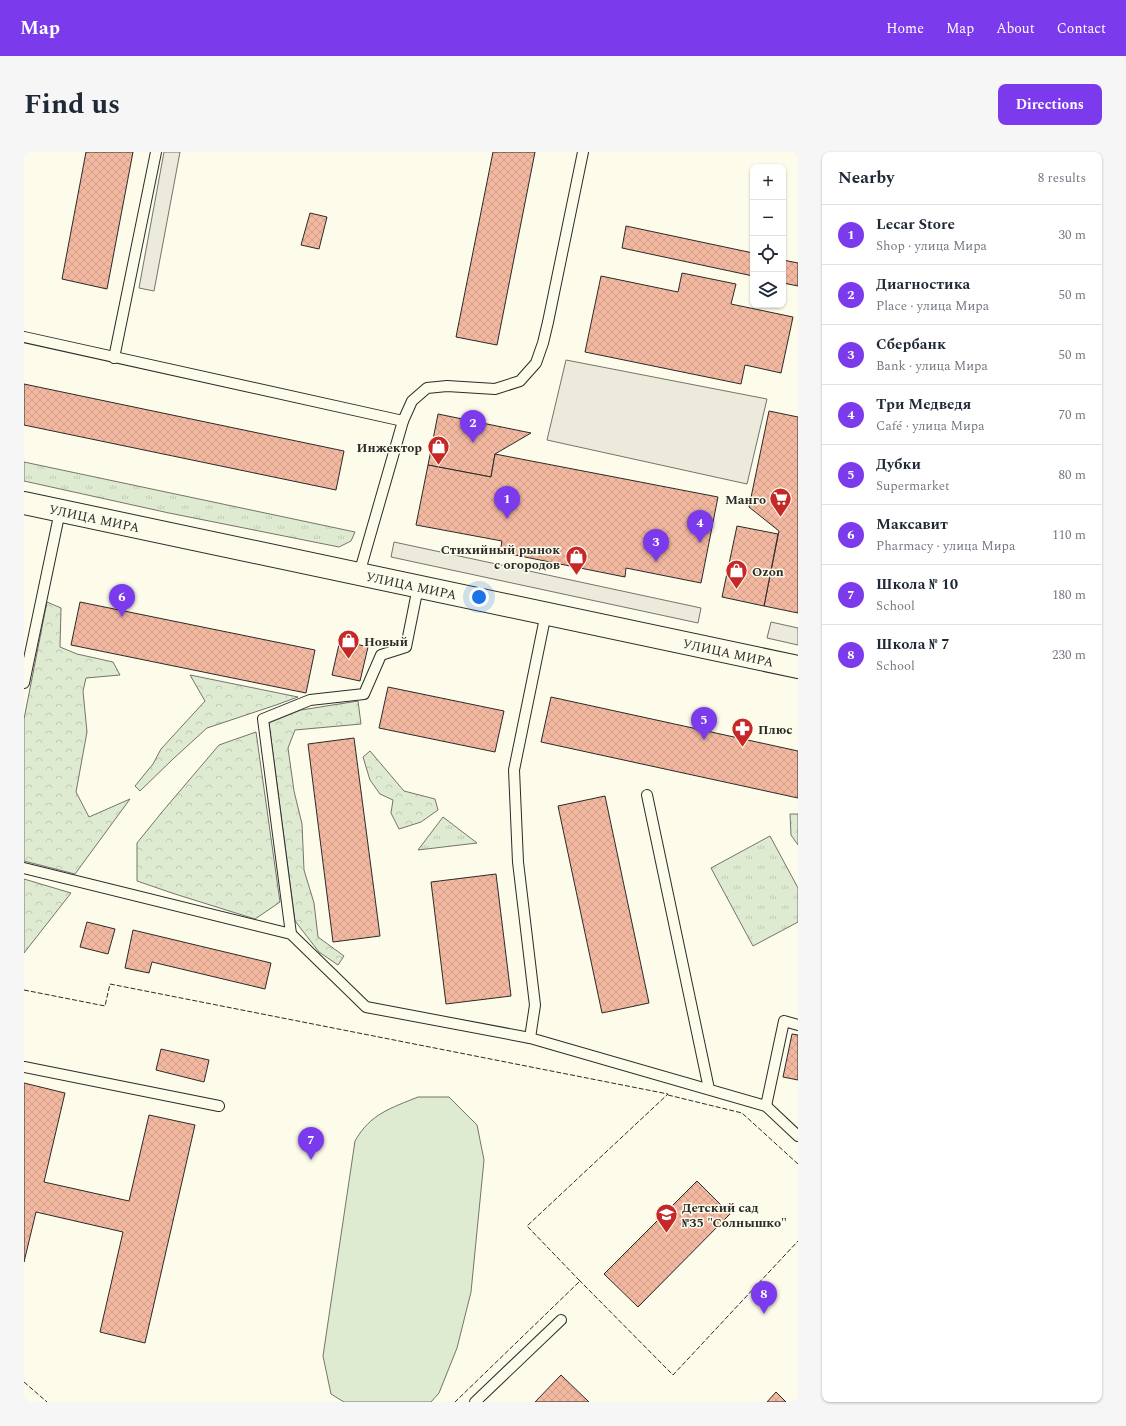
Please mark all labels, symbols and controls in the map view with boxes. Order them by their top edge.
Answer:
text: Map [20,14,60,43]
text: Home [886,18,924,39]
text: Map [946,18,974,39]
text: About [996,18,1035,39]
text: Contact [1057,18,1106,39]
text: Find us [24,83,120,126]
button: Directions [998,84,1102,125]
map controls [750,164,786,308]
button: + [750,164,786,200]
text: Nearby [838,165,894,191]
text: 8 results [1038,168,1086,188]
button: − [750,200,786,236]
text: Lecar Store [876,213,955,236]
text: 1 [847,225,855,245]
text: 30 m [1059,225,1086,245]
button: locate [750,236,786,272]
text: Shop · улица Мира [876,236,987,256]
button: layers [750,272,786,308]
text: Диагностика [876,273,970,296]
text: 2 [847,285,855,305]
text: 50 m [1059,285,1086,305]
text: Place · улица Мира [876,296,989,316]
text: Сбербанк [876,333,946,356]
text: 3 [847,345,855,365]
text: 50 m [1059,345,1086,365]
text: Bank · улица Мира [876,356,988,376]
text: Три Медведя [876,393,971,416]
text: 4 [847,405,855,425]
text: 70 m [1059,405,1086,425]
pin: 2 [460,410,486,443]
text: Café · улица Мира [876,416,985,436]
shop icon: Инжектор [425,434,451,467]
place label: Инжектор [357,438,422,458]
text: Дубки [876,453,921,476]
text: 5 [847,465,855,485]
text: 80 m [1059,465,1086,485]
text: Supermarket [876,476,950,496]
pin: 1 [494,486,520,519]
supermarket icon: Манго [768,486,794,519]
place label: Манго [725,490,766,510]
street label: УЛИЦА МИРА [47,500,142,538]
pin: 4 [687,510,713,543]
text: Максавит [876,513,948,536]
text: 6 [847,525,855,545]
text: 110 m [1052,525,1086,545]
pin: 3 [643,529,669,562]
text: Pharmacy · улица Мира [876,536,1015,556]
place label: Стихийный рынок с огородов [441,540,560,575]
shop icon: Стихийный рынок с огородов [563,543,589,576]
shop icon: Ozon [724,558,750,591]
place label: Ozon [752,562,784,582]
street label: УЛИЦА МИРА [364,567,459,605]
text: Школа № 10 [876,573,958,596]
pin: 6 [109,584,135,617]
text: 7 [847,585,855,605]
text: 180 m [1052,585,1086,605]
your location [469,587,489,607]
text: School [876,596,915,616]
shop icon: Новый [336,628,362,661]
place label: Новый [364,632,408,652]
text: Школа № 7 [876,633,950,656]
street label: УЛИЦА МИРА [681,634,776,673]
text: 8 [847,645,855,665]
text: 230 m [1052,645,1086,665]
text: School [876,656,915,676]
pin: 5 [691,707,717,740]
pharmacy icon: Плюс [729,716,755,749]
place label: Плюс [758,720,793,740]
pin: 7 [298,1127,324,1160]
place label: Детский сад №35 "Солнышко" [682,1198,787,1233]
school or university icon: Детский сад №35 "Солнышко" [653,1201,679,1234]
pin: 8 [751,1281,777,1314]

